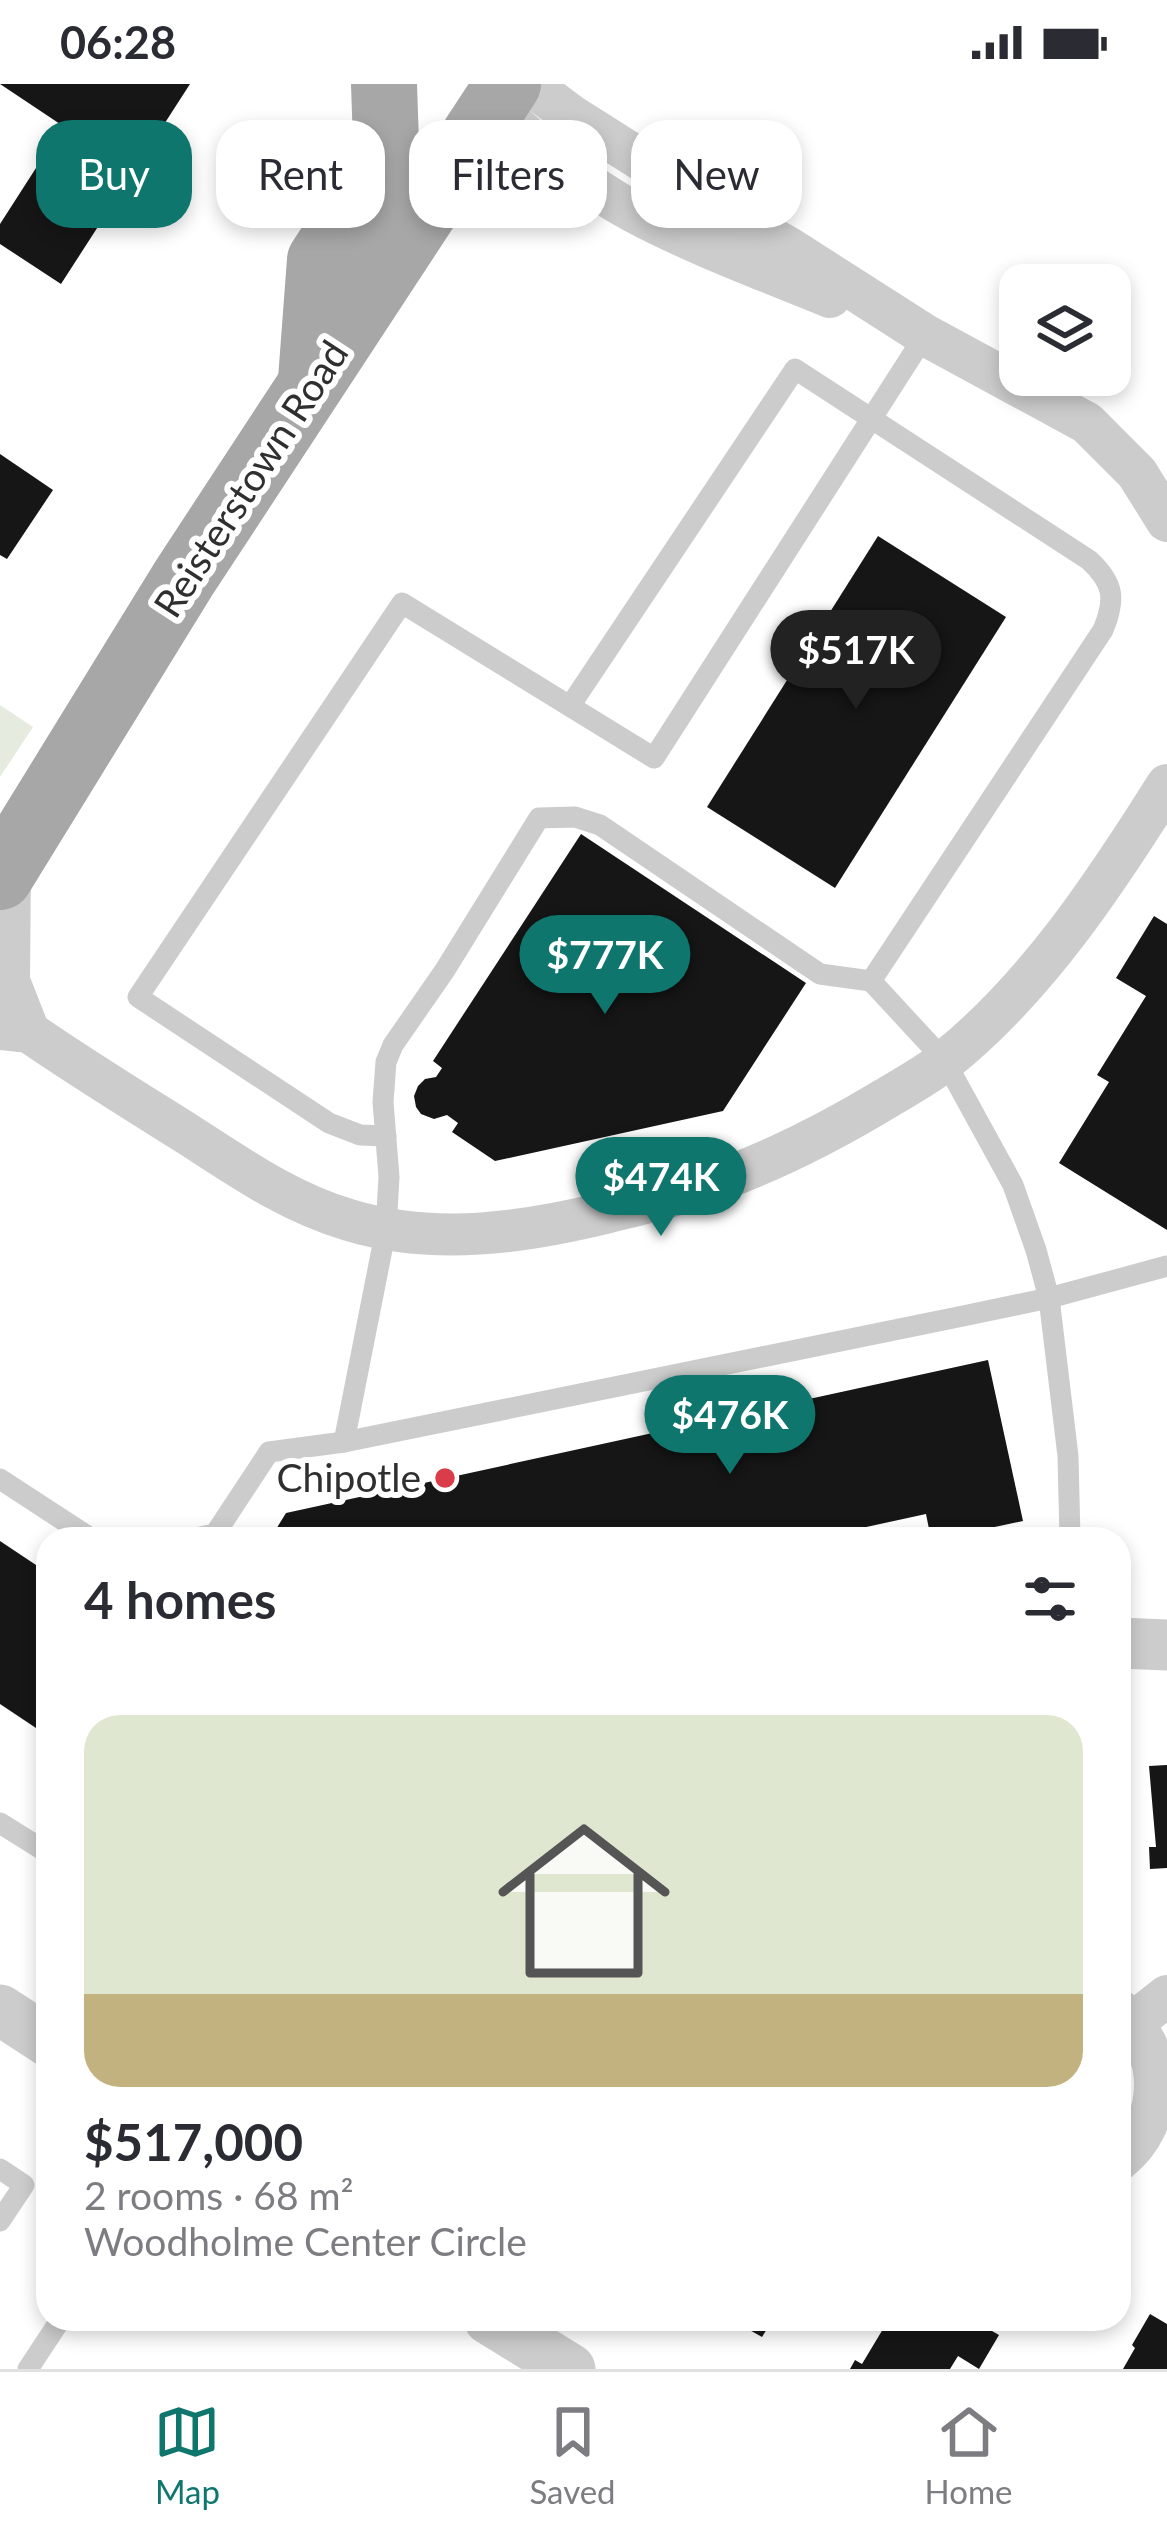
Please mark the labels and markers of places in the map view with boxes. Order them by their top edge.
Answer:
pin: $517K [772,610,940,712]
pin: $777K [521,915,689,1017]
pin: $474K [577,1137,745,1239]
pin: $476K [646,1375,814,1477]
place label: Chipotle [276,1454,421,1500]
marker: Chipotle [432,1465,458,1491]

